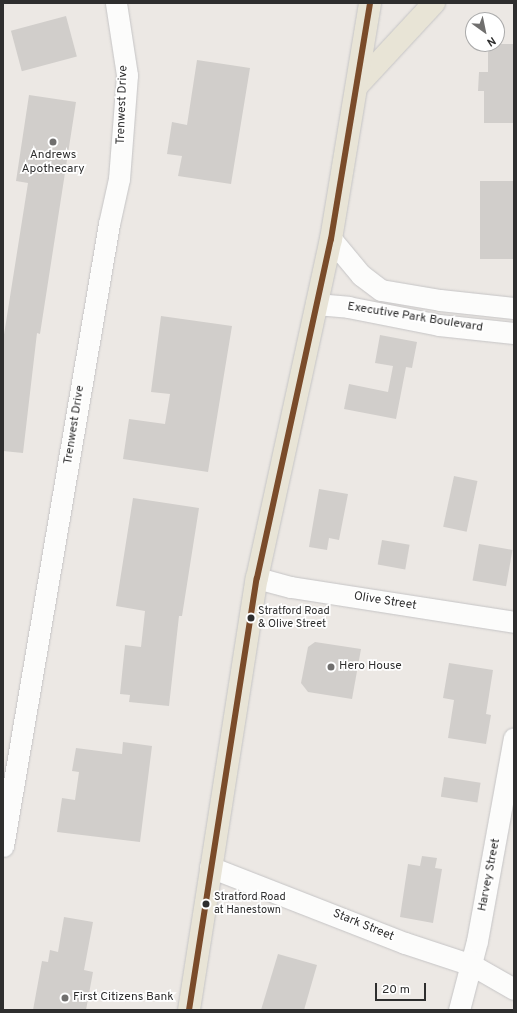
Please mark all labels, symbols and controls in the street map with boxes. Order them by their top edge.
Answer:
north arrow [465,12,505,52]
text: N [484,33,498,49]
street label: Trenwest Drive [114,65,132,145]
marker: Andrews Apothecary [48,137,58,147]
place label: Andrews Apothecary [21,149,85,177]
street label: Executive Park Boulevard [346,300,484,336]
street label: Trenwest Drive [62,385,88,465]
street label: Olive Street [353,590,417,614]
place label: Stratford Road & Olive Street [258,605,330,631]
marker: Stratford Road & Olive Street [246,613,256,623]
place label: Hero House [339,660,402,674]
marker: Hero House [326,662,336,672]
street label: Harvey Street [476,837,504,913]
place label: Stratford Road at Hanestown [214,891,286,917]
marker: Stratford Road at Hanestown [201,899,211,909]
street label: Stark Street [330,907,396,945]
scale bar [377,975,428,1001]
text: 20 m [382,982,410,998]
place label: First Citizens Bank [73,991,174,1005]
marker: First Citizens Bank [60,993,70,1003]

